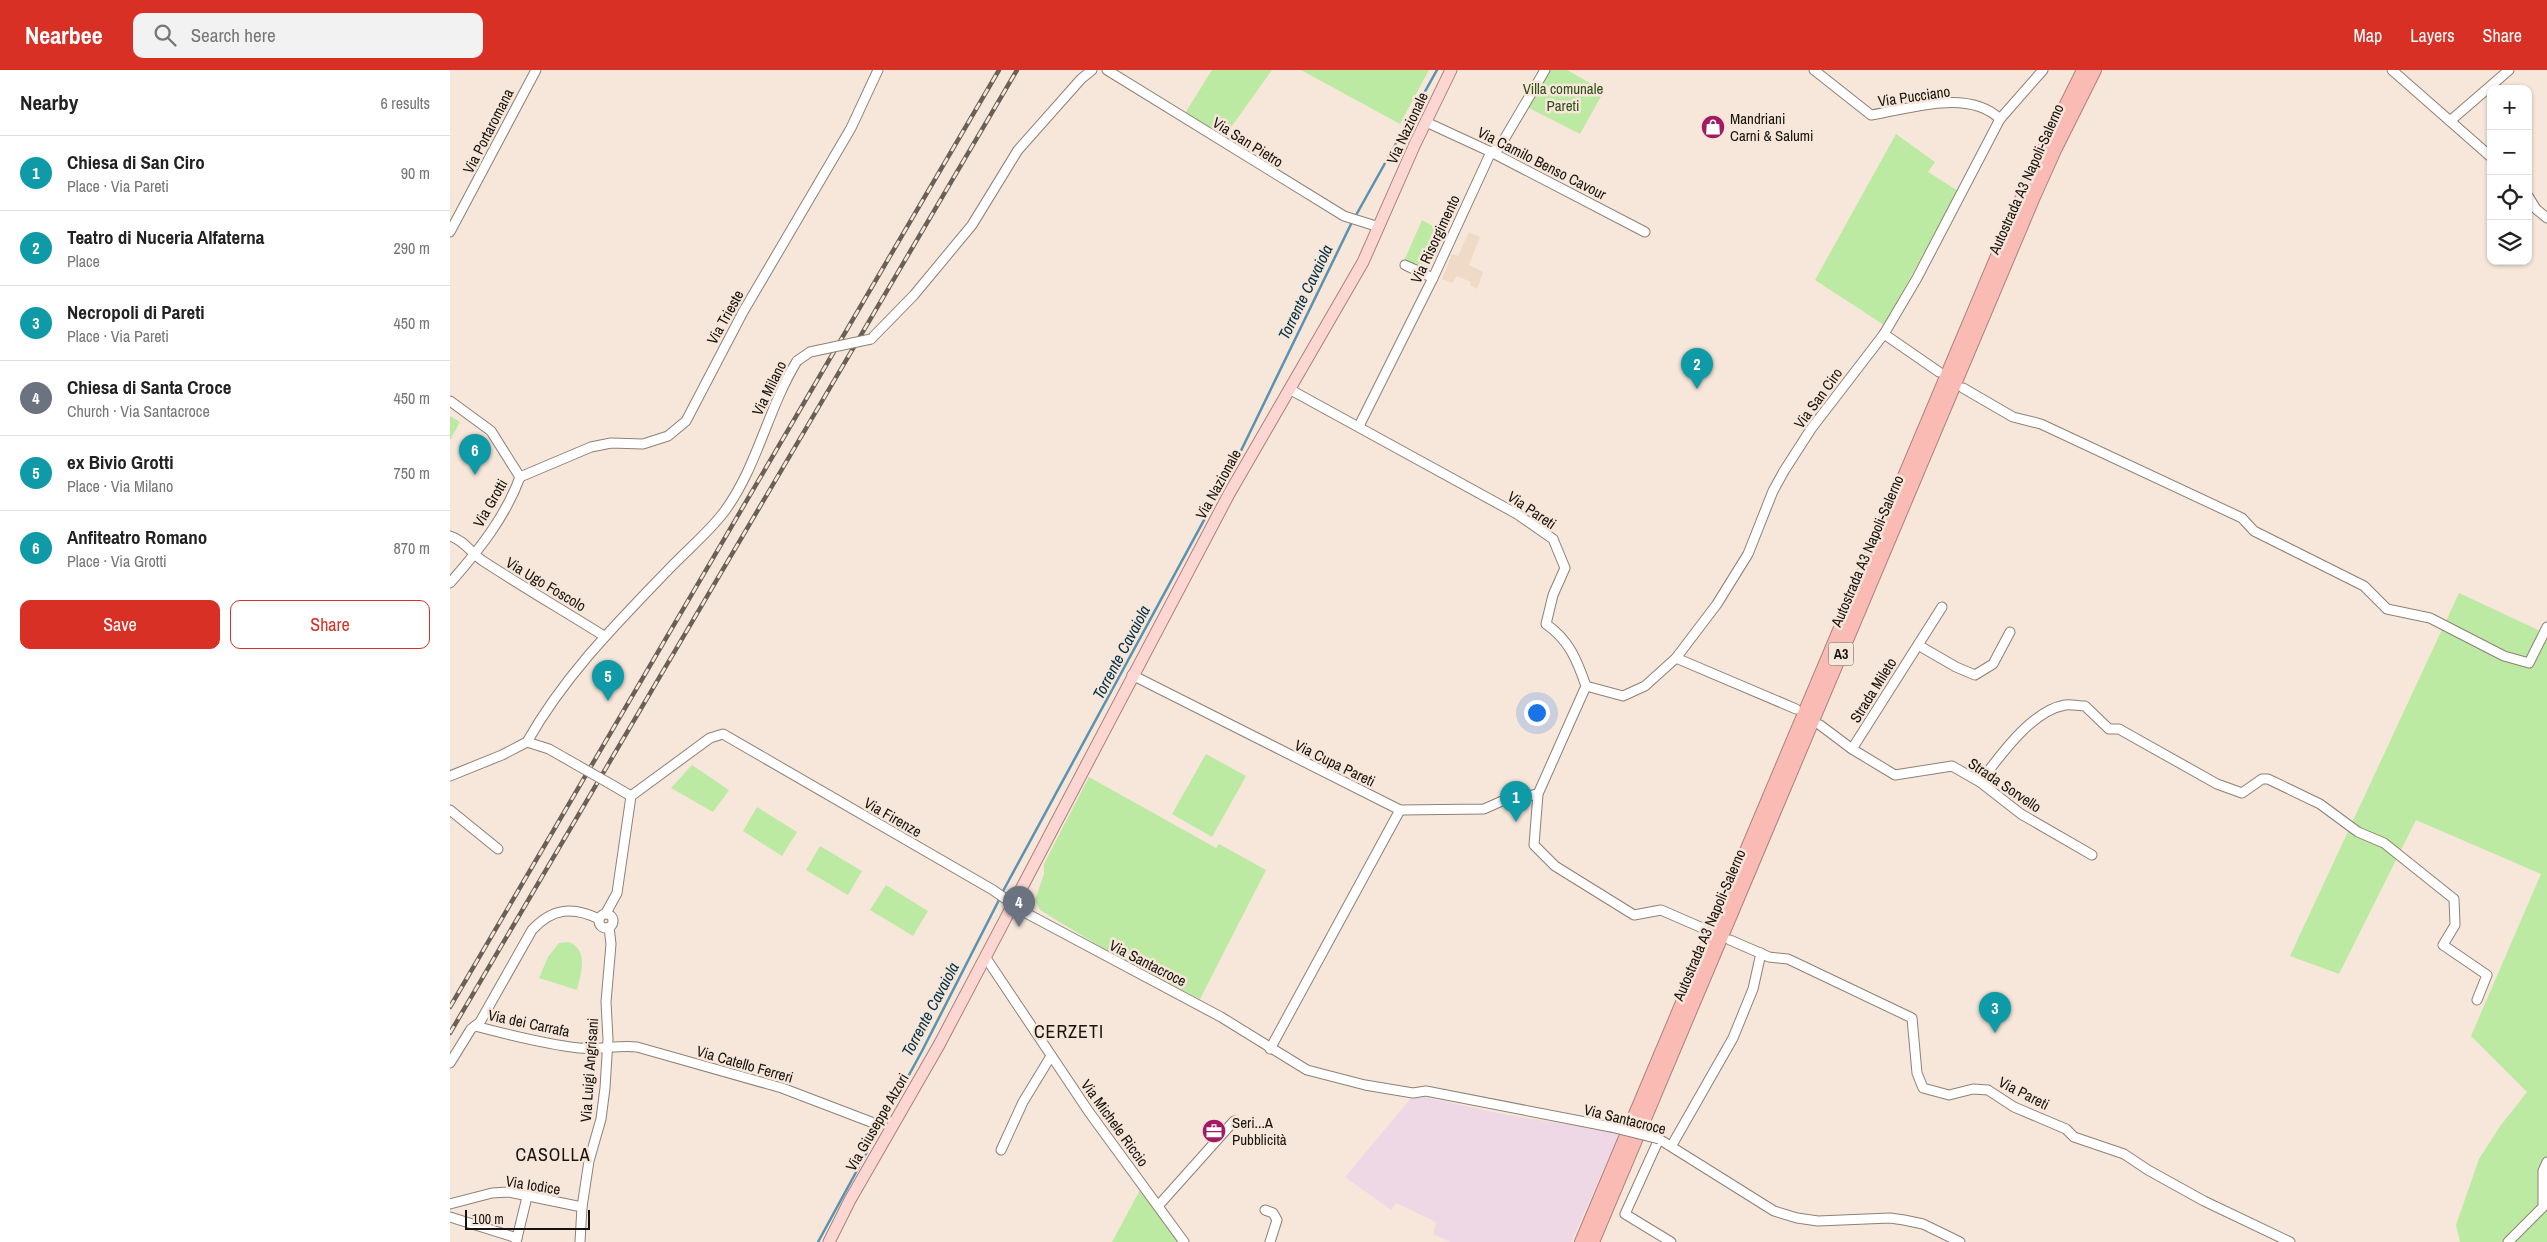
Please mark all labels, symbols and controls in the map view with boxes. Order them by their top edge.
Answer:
search box [133,13,483,58]
text: Nearbee [25,19,103,51]
icon: search [151,21,179,49]
text: Search here [191,22,276,48]
text: Map [2354,23,2382,48]
text: Layers [2410,23,2455,48]
text: Share [2483,23,2522,48]
park label: Villa comunale Pareti [1523,78,1603,116]
street label: Via Pucciano [1876,81,1952,111]
street label: Via Portaromana [458,85,518,177]
map controls [2487,85,2532,265]
button: + [2487,85,2532,130]
text: Nearby [20,88,78,117]
street label: Via Nazionale [1381,89,1433,167]
text: 6 results [380,92,430,114]
street label: Autostrada A3 Napoli-Salerno [1983,100,2069,259]
place label: Mandriani Carni & Salumi [1730,108,1813,146]
street label: Via San Pietro [1209,112,1288,172]
shop icon: Mandriani Carni & Salumi [1700,114,1726,140]
street label: Via Camilo Benso Cavour [1474,121,1610,205]
button: − [2487,130,2532,175]
text: Chiesa di San Ciro [67,149,205,175]
text: 1 [32,162,40,184]
text: 90 m [401,162,430,184]
text: Place · Via Pareti [67,175,169,197]
button: locate [2487,175,2532,220]
street label: Via Risorgimento [1405,191,1465,287]
button: layers [2487,220,2532,265]
text: Teatro di Nuceria Alfaterna [67,224,264,250]
text: 2 [32,237,40,259]
text: 290 m [394,237,430,259]
water label: Torrente Cavaiola [1272,241,1338,343]
text: Place [67,250,100,272]
street label: Via Trieste [701,286,749,348]
text: Necropoli di Pareti [67,299,205,325]
text: 3 [32,312,40,334]
text: 450 m [394,312,430,334]
text: Place · Via Pareti [67,325,169,347]
pin: 2 [1681,348,1713,389]
street label: Via Milano [747,357,791,419]
street label: Via San Ciro [1789,363,1847,433]
text: Chiesa di Santa Croce [67,374,232,400]
text: 4 [32,387,40,409]
text: 450 m [394,387,430,409]
text: Church · Via Santacroce [67,400,210,422]
pin: 6 [459,434,491,475]
street label: Via Nazionale [1190,445,1246,523]
text: ex Bivio Grotti [67,449,174,475]
text: 5 [32,462,40,484]
text: 750 m [394,462,430,484]
street label: Autostrada A3 Napoli-Salerno [1825,472,1909,631]
text: Place · Via Milano [67,475,173,497]
street label: Via Grotti [468,475,512,531]
street label: Via Pareti [1504,486,1560,534]
text: Anfiteatro Romano [67,524,207,550]
text: 6 [32,537,40,559]
text: 870 m [394,537,430,559]
text: Place · Via Grotti [67,550,167,572]
street label: Via Ugo Foscolo [502,552,590,616]
button: Save [20,600,220,649]
button: Share [230,600,430,649]
water label: Torrente Cavaiola [1087,601,1155,703]
road number: A3 [1828,642,1854,666]
street label: Strada Mileto [1845,653,1901,727]
pin: 5 [592,660,624,701]
your location [1524,700,1550,726]
street label: Via Cupa Pareti [1291,734,1379,792]
street label: Strada Sorvello [1964,753,2046,817]
pin: 1 [1500,781,1532,822]
street label: Via Firenze [860,792,926,842]
street label: Autostrada A3 Napoli-Salerno [1667,846,1751,1005]
pin: 4 [1003,886,1035,927]
street label: Via Santacroce [1106,935,1190,991]
water label: Torrente Cavaiola [896,958,964,1060]
pin: 3 [1979,992,2011,1033]
street label: Via dei Carrafa [486,1004,572,1042]
street label: Via Luigi Angrisani [575,1017,603,1123]
district label: CERZETI [1034,1019,1104,1044]
street label: Via Catello Ferreri [694,1040,796,1088]
street label: Via Giuseppe Atzori [840,1069,914,1175]
street label: Via Pareti [1995,1071,2053,1115]
street label: Via Michele Riccio [1076,1075,1154,1171]
street label: Via Santacroce [1582,1099,1668,1139]
place label: Seri...A Pubblicità [1232,1112,1287,1150]
office icon: Seri...A Pubblicità [1201,1118,1227,1144]
district label: CASOLLA [515,1142,591,1167]
street label: Via Iodice [504,1170,562,1200]
scale bar [465,1207,590,1230]
text: 100 m [472,1210,504,1228]

